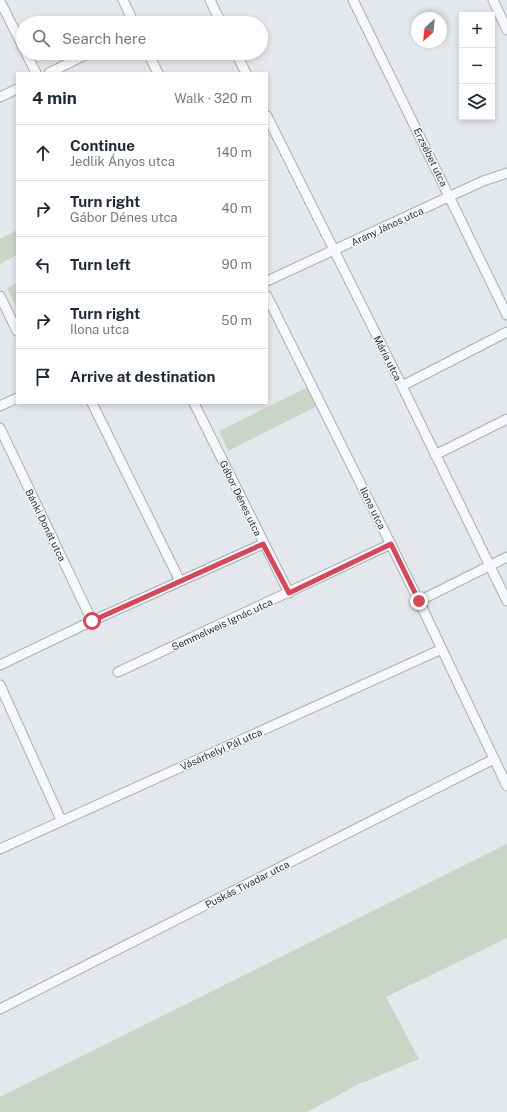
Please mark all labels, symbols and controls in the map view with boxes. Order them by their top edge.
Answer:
north arrow [411,12,447,48]
map controls [459,12,495,120]
button: + [459,12,495,48]
search box [16,16,268,60]
icon: search [30,27,52,49]
text: Search here [62,30,146,47]
button: − [459,48,495,84]
button: layers [459,84,495,120]
text: 4 min [32,88,77,108]
text: Walk · 320 m [174,91,252,106]
street label: Erzsébet utca [412,126,450,188]
text: Continue [70,137,135,154]
icon: ahead [32,142,54,164]
text: 140 m [216,145,252,160]
text: Jedlik Ányos utca [70,154,175,169]
text: Turn right [70,193,140,210]
icon: right [32,198,54,220]
text: 40 m [221,201,252,216]
street label: Arany János utca [349,204,425,248]
text: Gábor Dénes utca [70,210,178,225]
icon: left [32,254,54,276]
text: Turn left [70,256,131,273]
text: 90 m [222,257,252,272]
text: Turn right [70,305,140,322]
icon: right [32,310,54,332]
text: 50 m [221,313,252,328]
text: Ilona utca [70,322,129,337]
street label: Mária utca [371,333,405,383]
icon: arrive [32,366,54,388]
text: Arrive at destination [70,368,215,385]
street label: Gábor Dénes utca [217,458,265,538]
street label: Ilona utca [358,485,388,531]
street label: Bánki Donát utca [23,487,69,563]
route end [410,592,428,610]
street label: Semmelweis Ignác utca [170,595,274,653]
route start [83,612,101,630]
street label: Vásárhelyi Pál utca [178,726,264,772]
street label: Puskás Tivadar utca [203,858,291,910]

